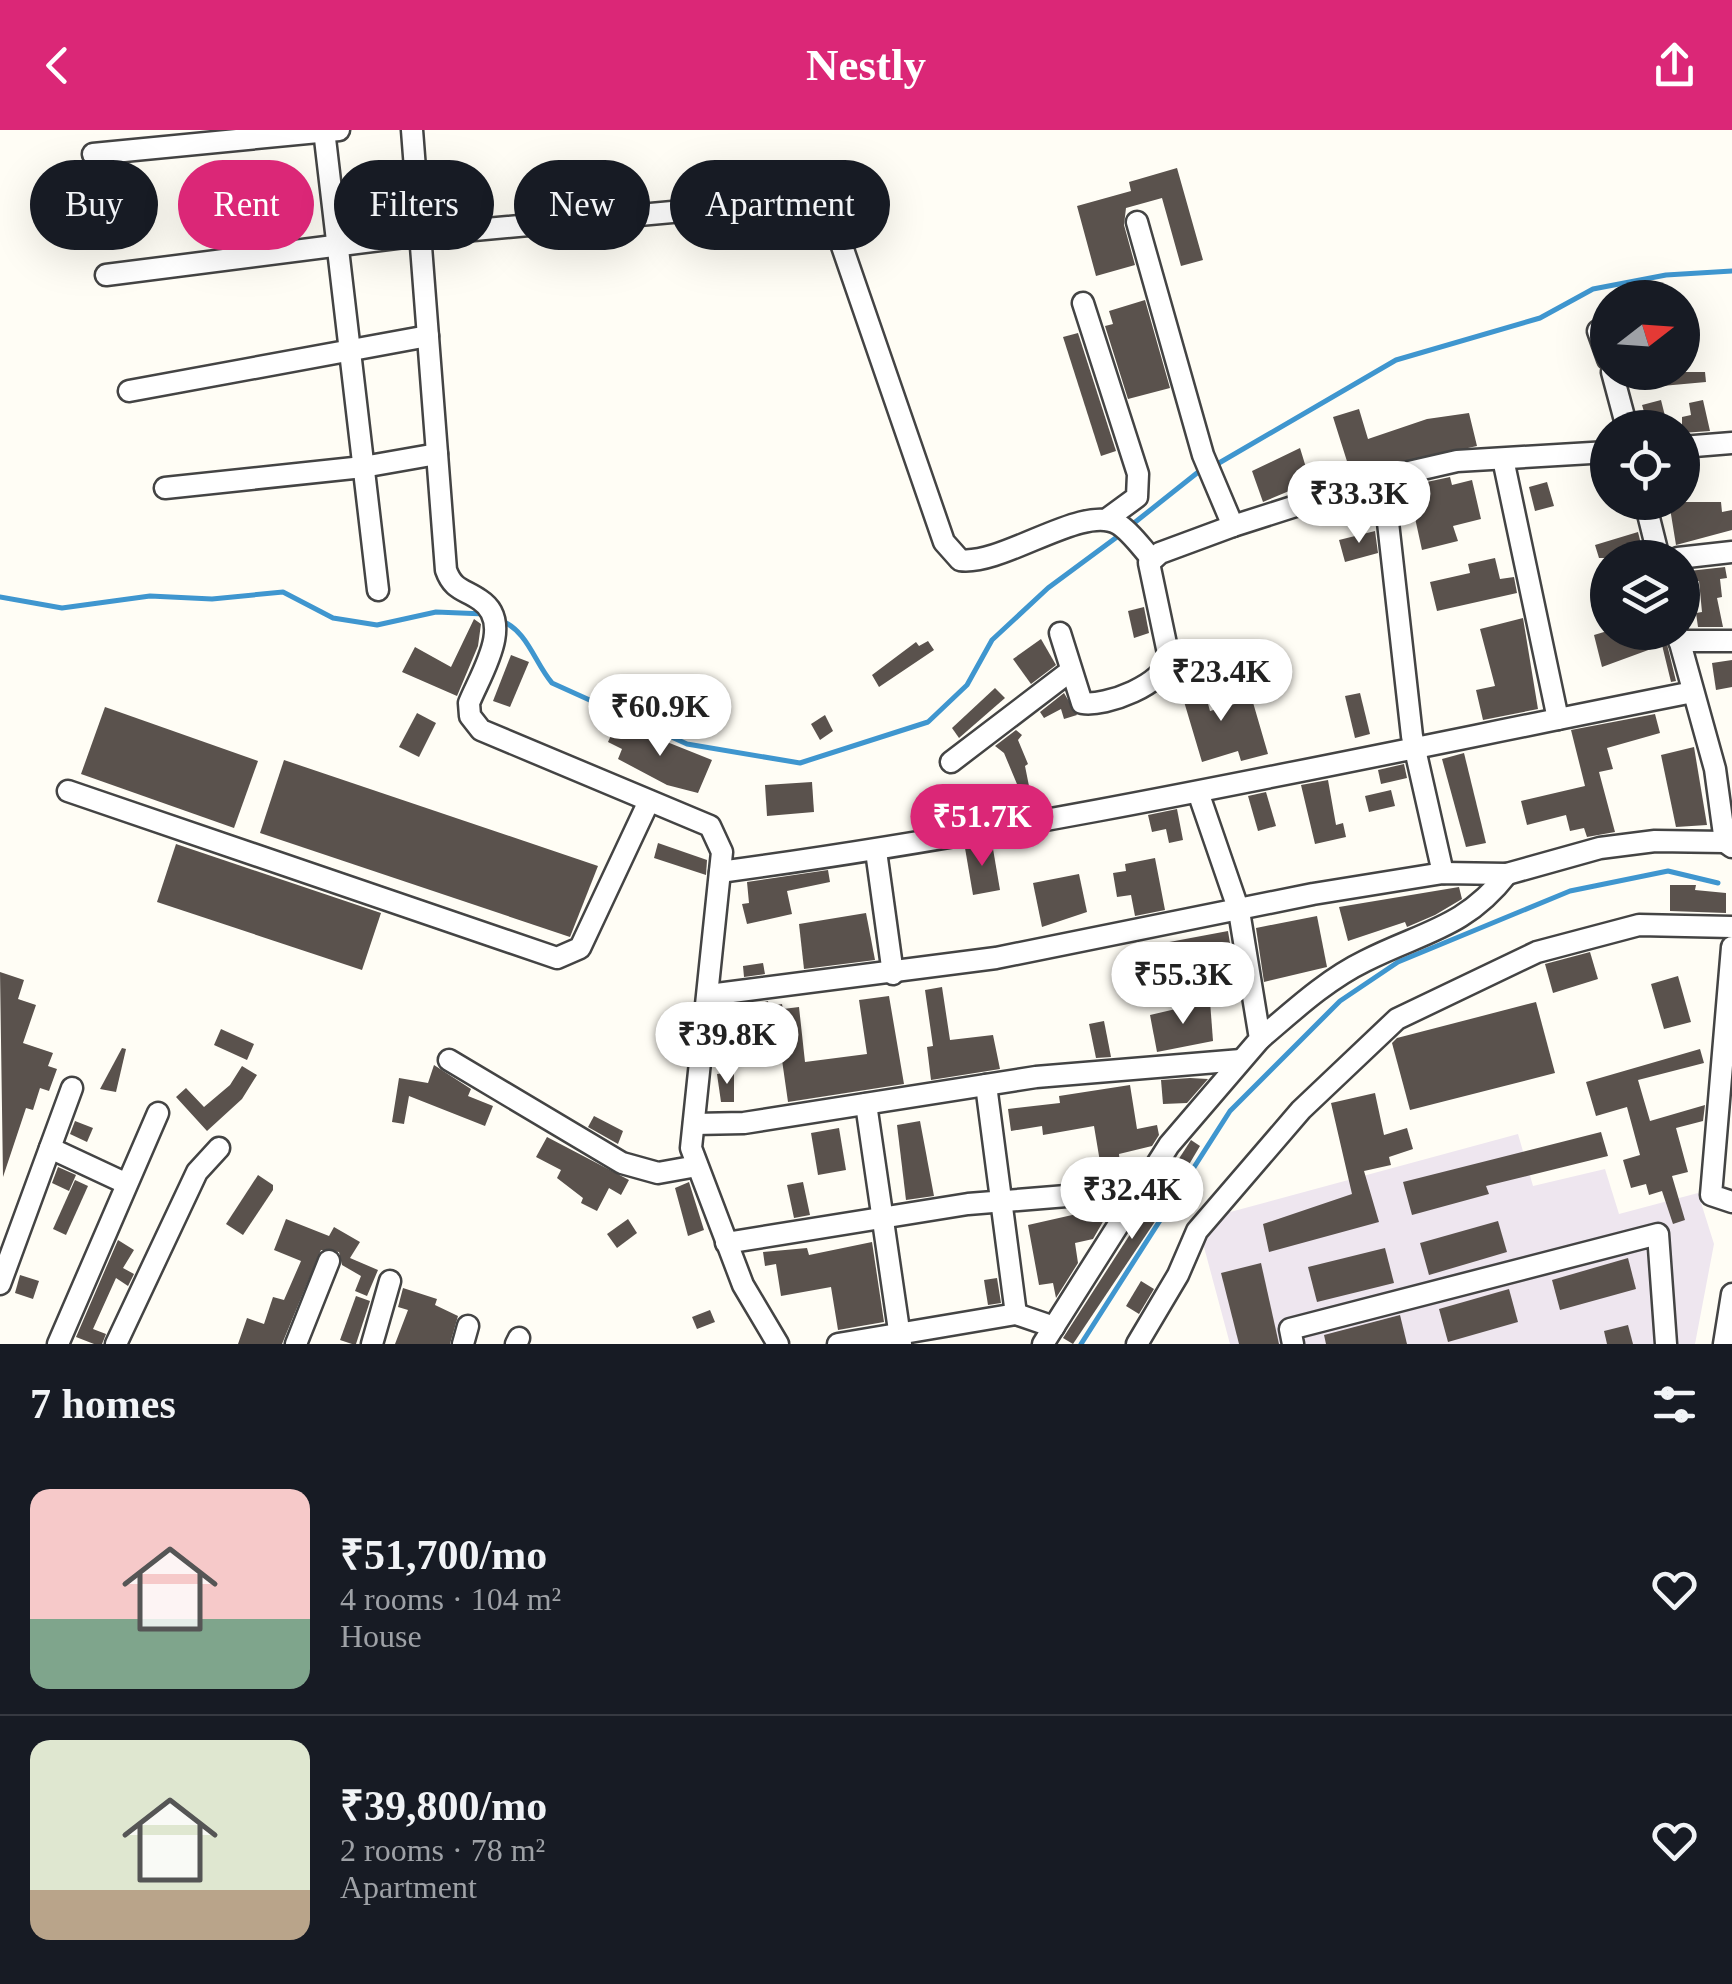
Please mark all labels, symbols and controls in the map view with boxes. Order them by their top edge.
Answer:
icon: back [30,38,85,93]
icon: share [1647,38,1702,93]
text: Nestly [806,40,926,90]
chip: Buy [30,160,158,250]
chip: Rent [178,160,314,250]
chip: Filters [334,160,494,250]
chip: New [514,160,650,250]
chip: Apartment [670,160,890,250]
north arrow [1590,280,1700,390]
map controls [1590,280,1700,650]
button: locate [1590,410,1700,520]
pin: ₹33.3K [1278,461,1440,546]
text: ₹33.3K [1309,475,1409,511]
button: layers [1590,540,1700,650]
pin: ₹23.4K [1140,639,1302,724]
text: ₹23.4K [1171,653,1271,689]
pin: ₹60.9K [579,674,741,759]
text: ₹60.9K [610,688,710,724]
pin: ₹51.7K [901,784,1063,869]
text: ₹51.7K [932,798,1032,834]
pin: ₹55.3K [1102,942,1264,1027]
text: ₹55.3K [1133,956,1233,992]
pin: ₹39.8K [646,1002,808,1087]
text: ₹39.8K [677,1016,777,1052]
pin: ₹32.4K [1051,1157,1213,1242]
text: ₹32.4K [1082,1171,1182,1207]
icon: filters [1647,1377,1702,1432]
text: 7 homes [30,1381,176,1427]
icon: home [110,1529,230,1649]
text: ₹51,700/mo [340,1532,547,1578]
icon: heart [1647,1562,1702,1617]
text: 4 rooms · 104 m² [340,1581,561,1617]
text: House [340,1618,422,1654]
icon: home [110,1780,230,1900]
text: ₹39,800/mo [340,1783,547,1829]
icon: heart [1647,1813,1702,1868]
text: 2 rooms · 78 m² [340,1832,545,1868]
text: Apartment [340,1869,477,1905]

